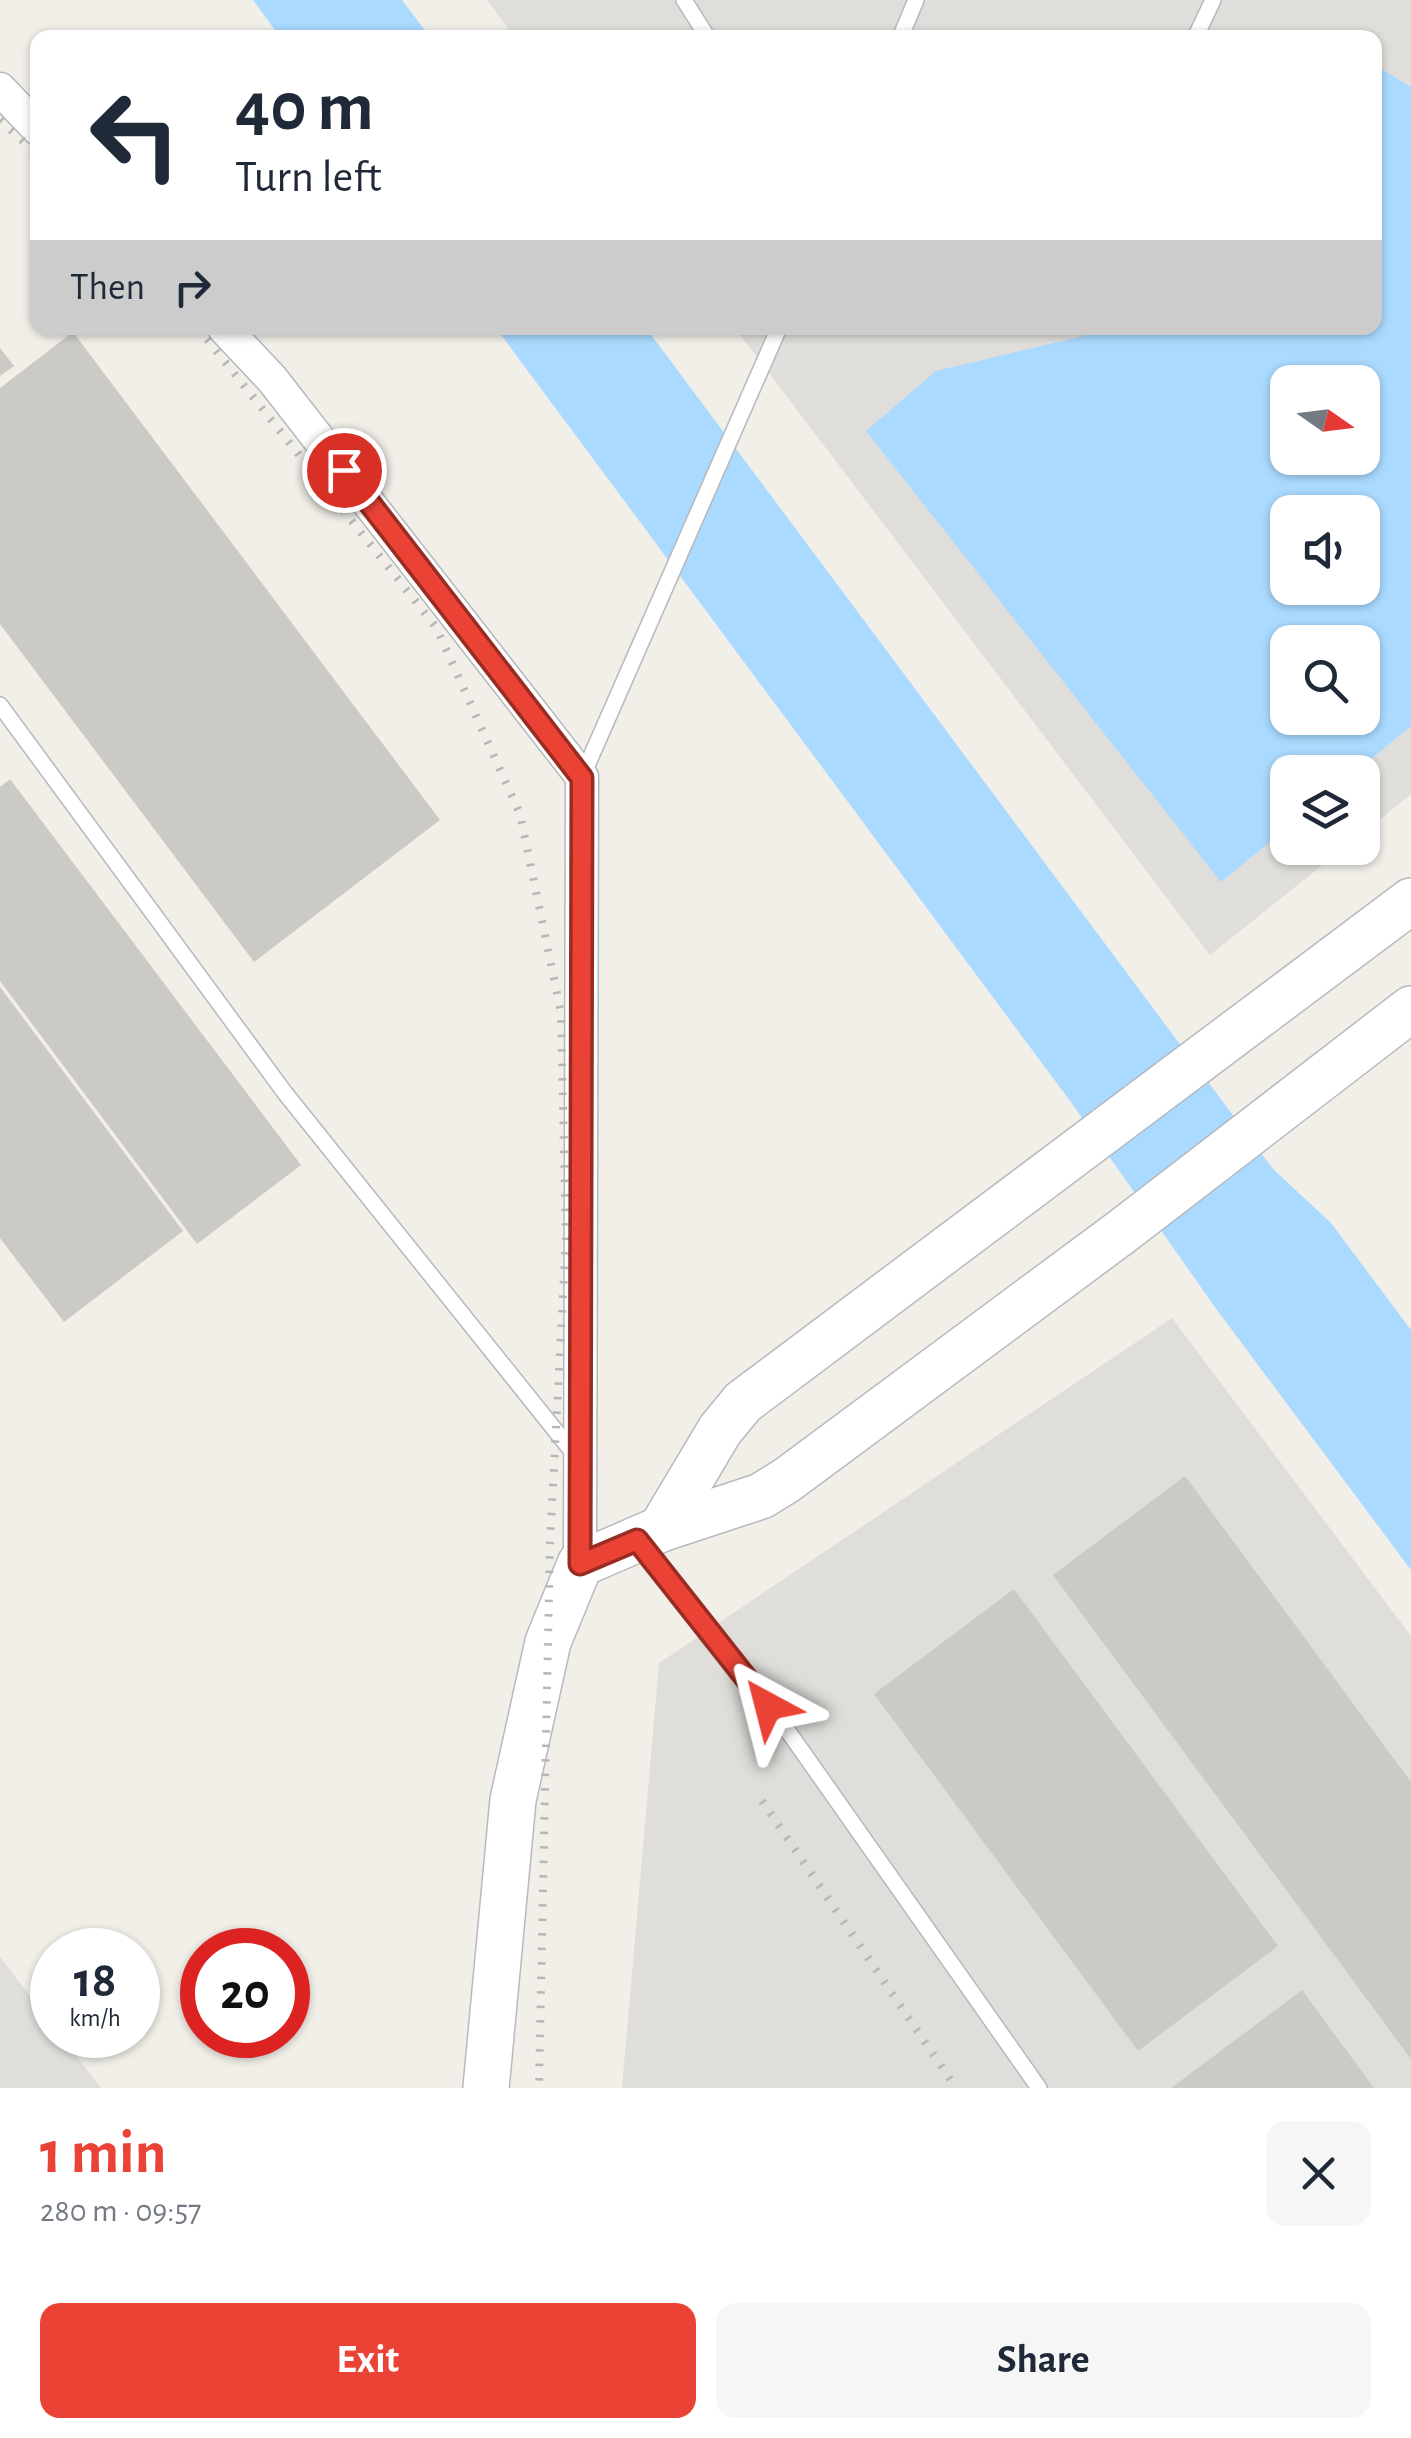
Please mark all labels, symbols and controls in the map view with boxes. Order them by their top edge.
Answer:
icon: left [70,70,200,200]
text: 40 m [235,73,374,143]
text: Turn left [235,155,382,200]
icon: right [165,260,220,315]
text: Then [70,269,145,307]
north arrow [1270,365,1380,475]
map controls [1270,365,1380,865]
pin [302,428,387,513]
icon: arrive [317,443,372,498]
button: sound [1270,495,1380,605]
button: search [1270,625,1380,735]
button: layers [1270,755,1380,865]
position arrow [716,1654,820,1758]
speed limit sign: 20 [180,1928,310,2058]
text: 18 [74,1956,116,2006]
text: km/h [69,2006,121,2031]
button: close [1266,2121,1371,2226]
text: 1 min [40,2124,166,2184]
text: 280 m · 09:57 [40,2195,201,2227]
button: Exit [40,2303,696,2418]
button: Share [716,2303,1371,2418]

